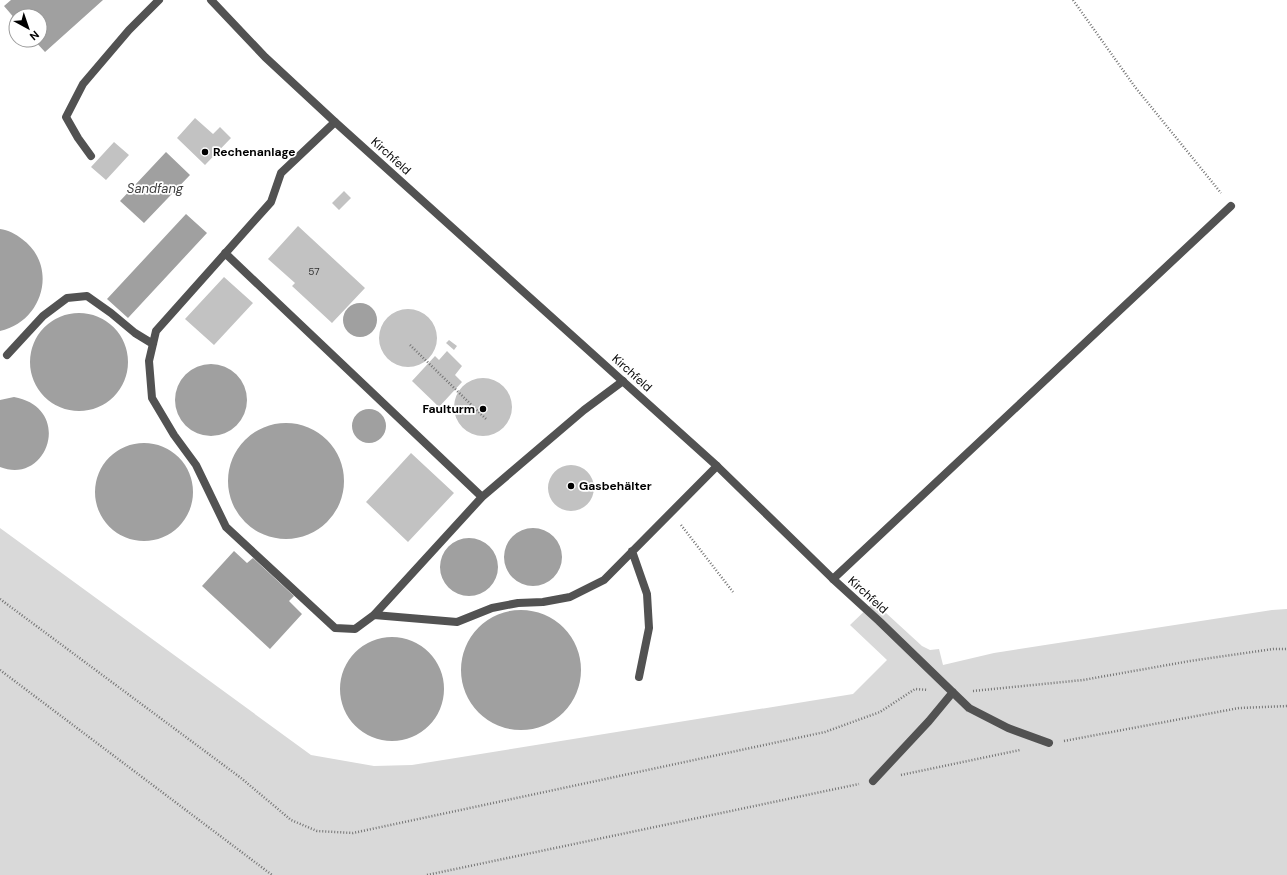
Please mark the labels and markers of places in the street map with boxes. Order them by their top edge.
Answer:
place label: Rechenanlage [213,144,296,160]
marker: Rechenanlage [200,147,210,157]
place label: Faulturm [422,401,475,417]
marker: Faulturm [478,404,488,414]
place label: Gasbehälter [579,478,652,494]
marker: Gasbehälter [566,481,576,491]

